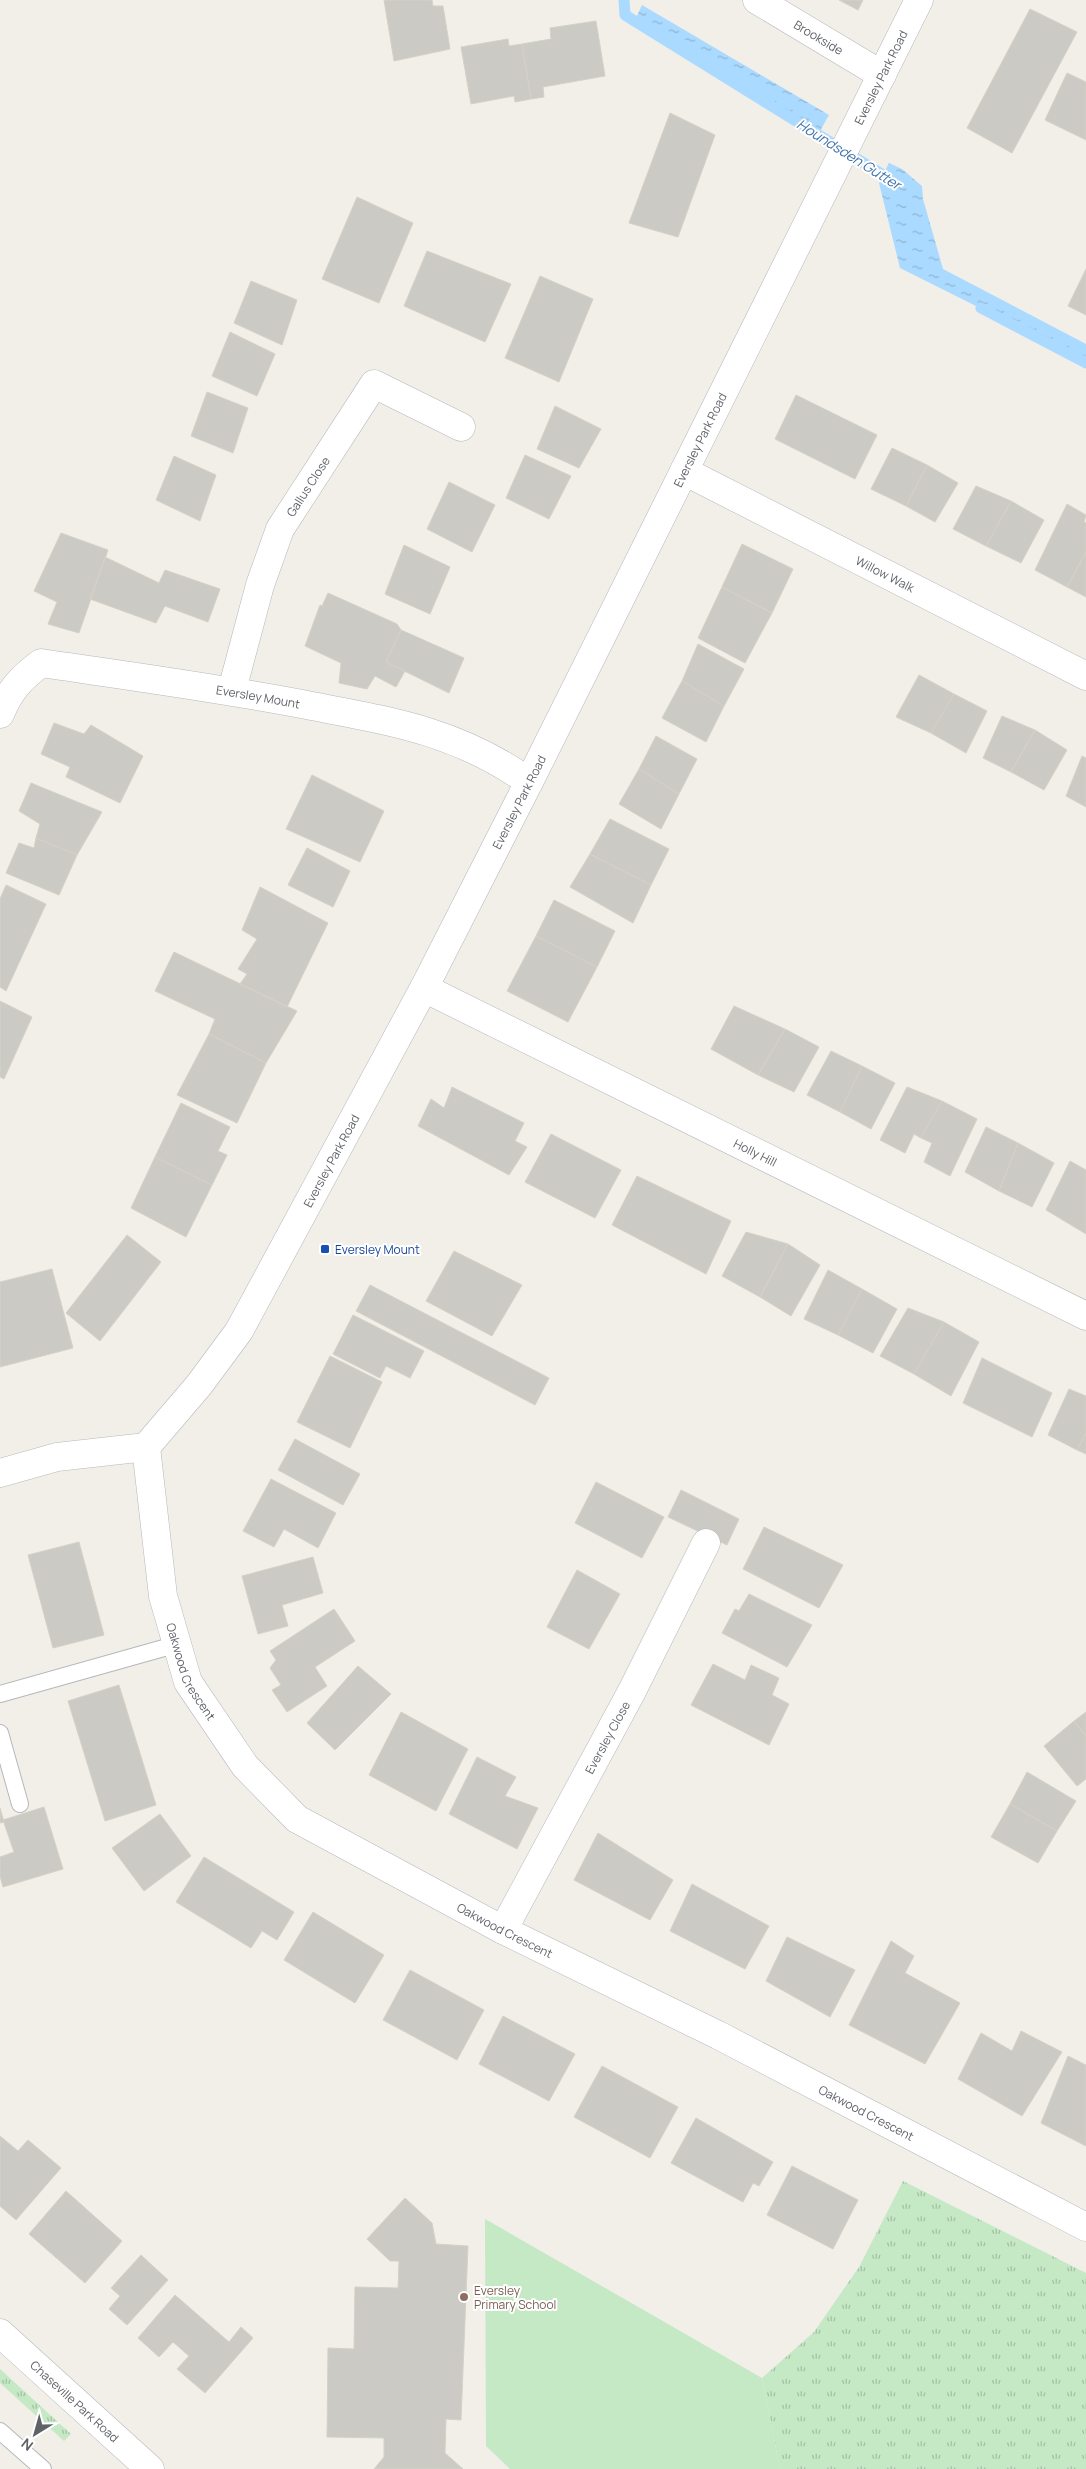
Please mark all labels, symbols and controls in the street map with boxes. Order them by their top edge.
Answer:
street label: Brookside [791,16,847,58]
street label: Eversley Park Road [850,27,911,127]
water label: Houndsden Gutter [793,114,906,195]
street label: Eversley Park Road [669,390,730,490]
street label: Gallus Close [282,453,333,520]
street label: Willow Walk [853,552,919,596]
street label: Eversley Mount [215,681,302,712]
street label: Eversley Park Road [488,752,550,852]
street label: Eversley Park Road [299,1111,363,1210]
street label: Holly Hill [731,1134,780,1170]
place label: Eversley Mount [335,1241,420,1258]
marker: Eversley Mount [319,1243,331,1255]
street label: Oakwood Crescent [163,1621,220,1724]
street label: Eversley Close [580,1698,634,1777]
street label: Oakwood Crescent [454,1898,556,1962]
street label: Oakwood Crescent [816,2081,917,2144]
place label: Eversley Primary School [474,2282,556,2313]
marker: Eversley Primary School [458,2291,470,2303]
street label: Chaseville Park Road [27,2356,123,2446]
north arrow [10,2409,60,2459]
text: N [17,2434,37,2455]

